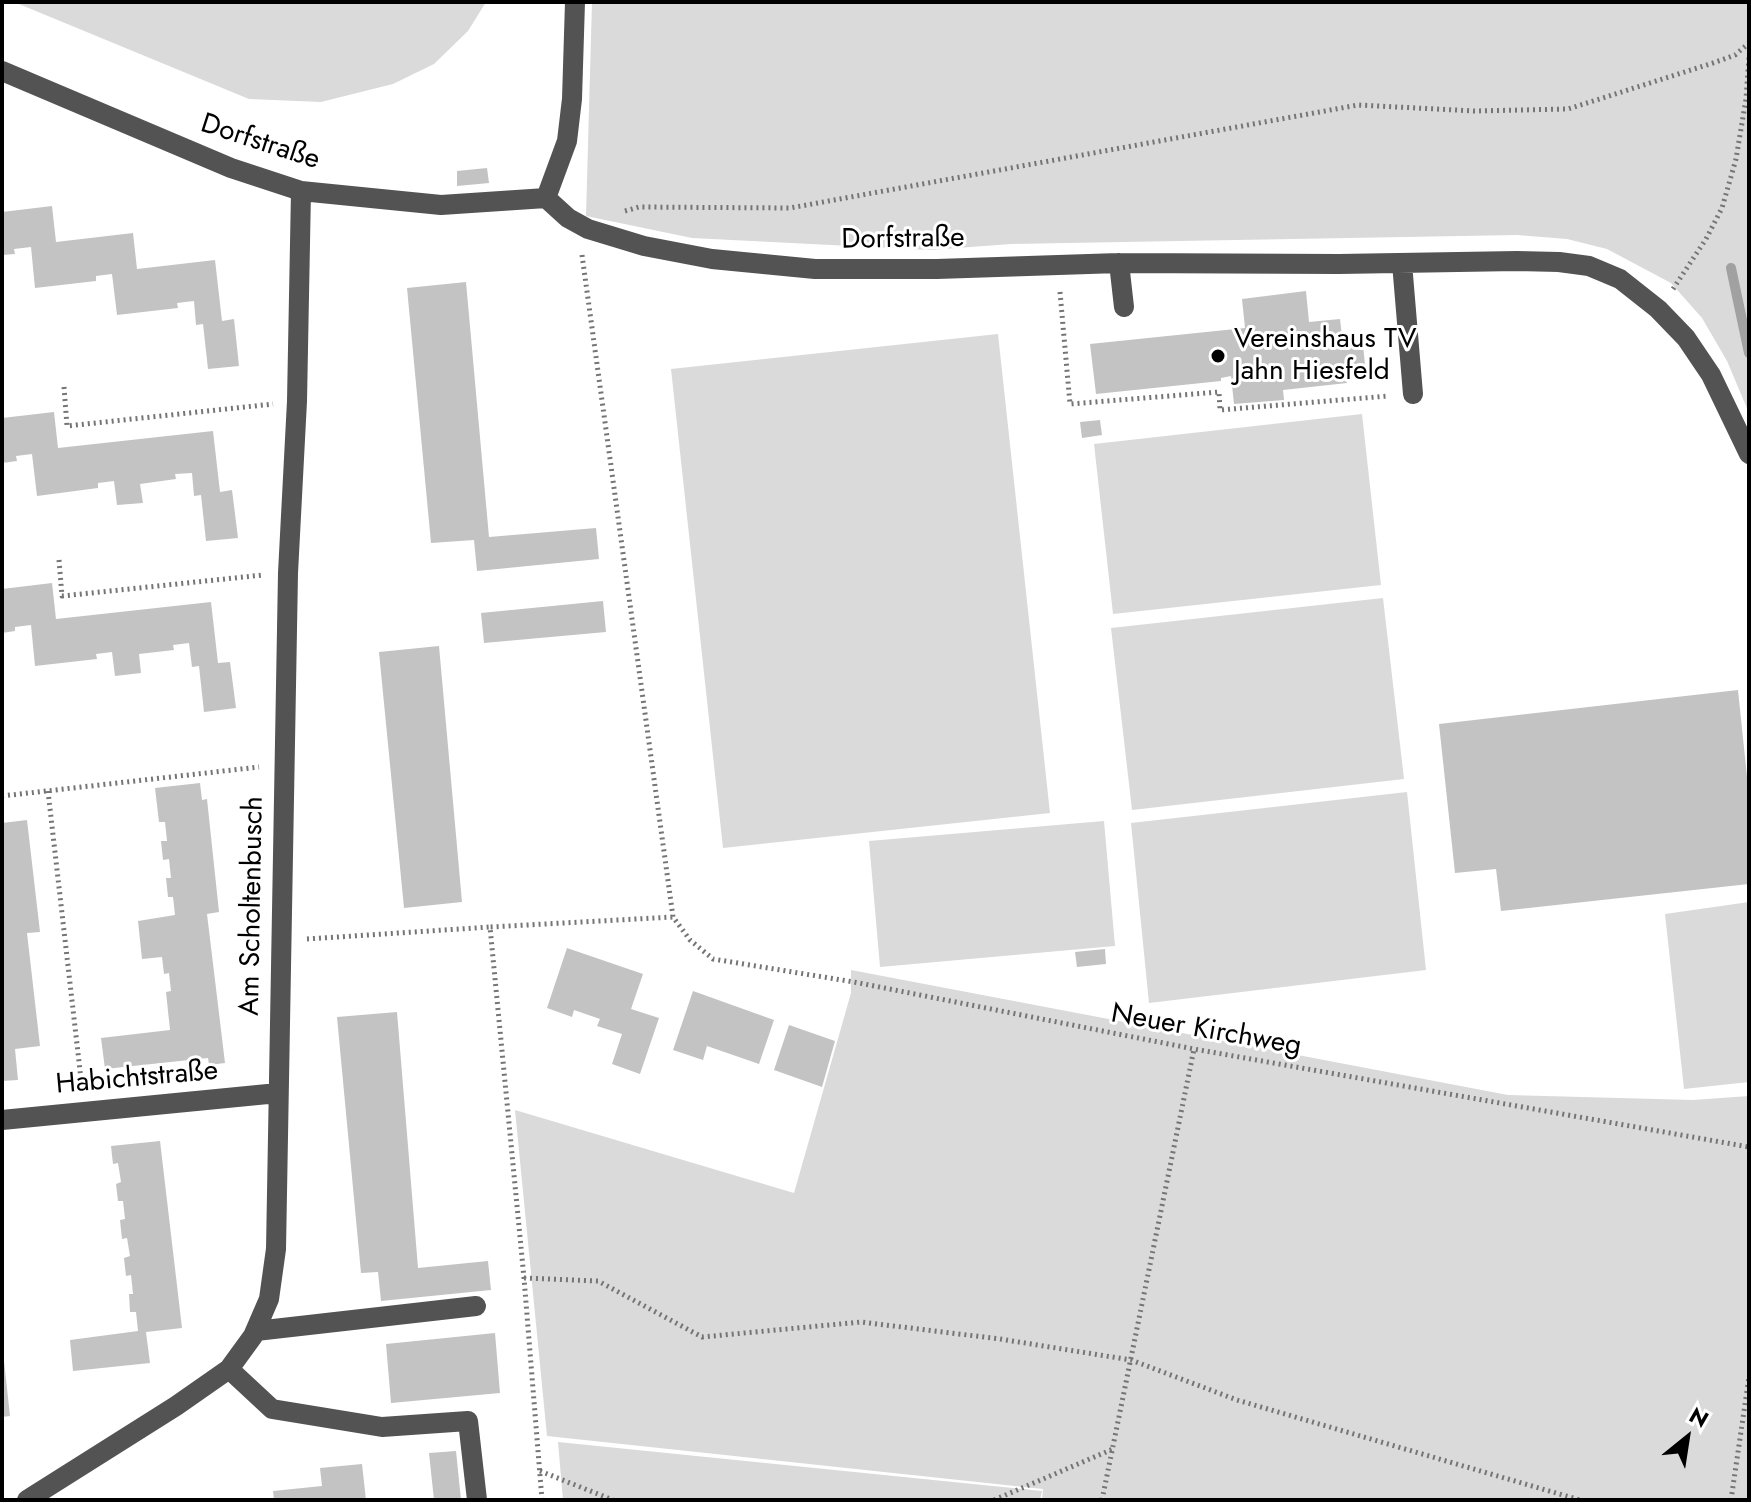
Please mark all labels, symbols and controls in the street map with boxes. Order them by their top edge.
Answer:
street label: Dorfstraße [196,108,324,178]
street label: Dorfstraße [841,222,965,258]
place label: Vereinshaus TV Jahn Hiesfeld [1234,323,1416,389]
marker: Vereinshaus TV Jahn Hiesfeld [1209,347,1227,365]
street label: Am Scholtenbusch [234,796,272,1016]
street label: Neuer Kirchweg [1108,998,1304,1064]
street label: Habichtstraße [54,1055,220,1103]
north arrow [1647,1398,1727,1478]
text: N [1683,1399,1715,1435]

